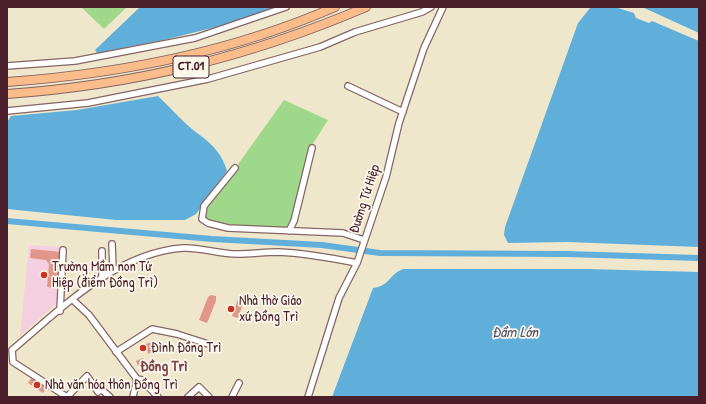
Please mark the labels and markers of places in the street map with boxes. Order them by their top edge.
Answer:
place label: Trường Mầm non Tứ Hiệp (điểm Đồng Trì) [52,259,158,292]
marker: Trường Mầm non Tứ Hiệp (điểm Đồng Trì) [39,270,49,280]
place label: Nhà thờ Giáo xứ Đồng Trì [239,293,302,326]
marker: Nhà thờ Giáo xứ Đồng Trì [226,304,236,314]
place label: Đình Đồng Trì [151,340,221,356]
marker: Đình Đồng Trì [138,343,148,353]
place label: Nhà văn hóa thôn Đồng Trì [45,377,178,393]
marker: Nhà văn hóa thôn Đồng Trì [32,380,42,390]

